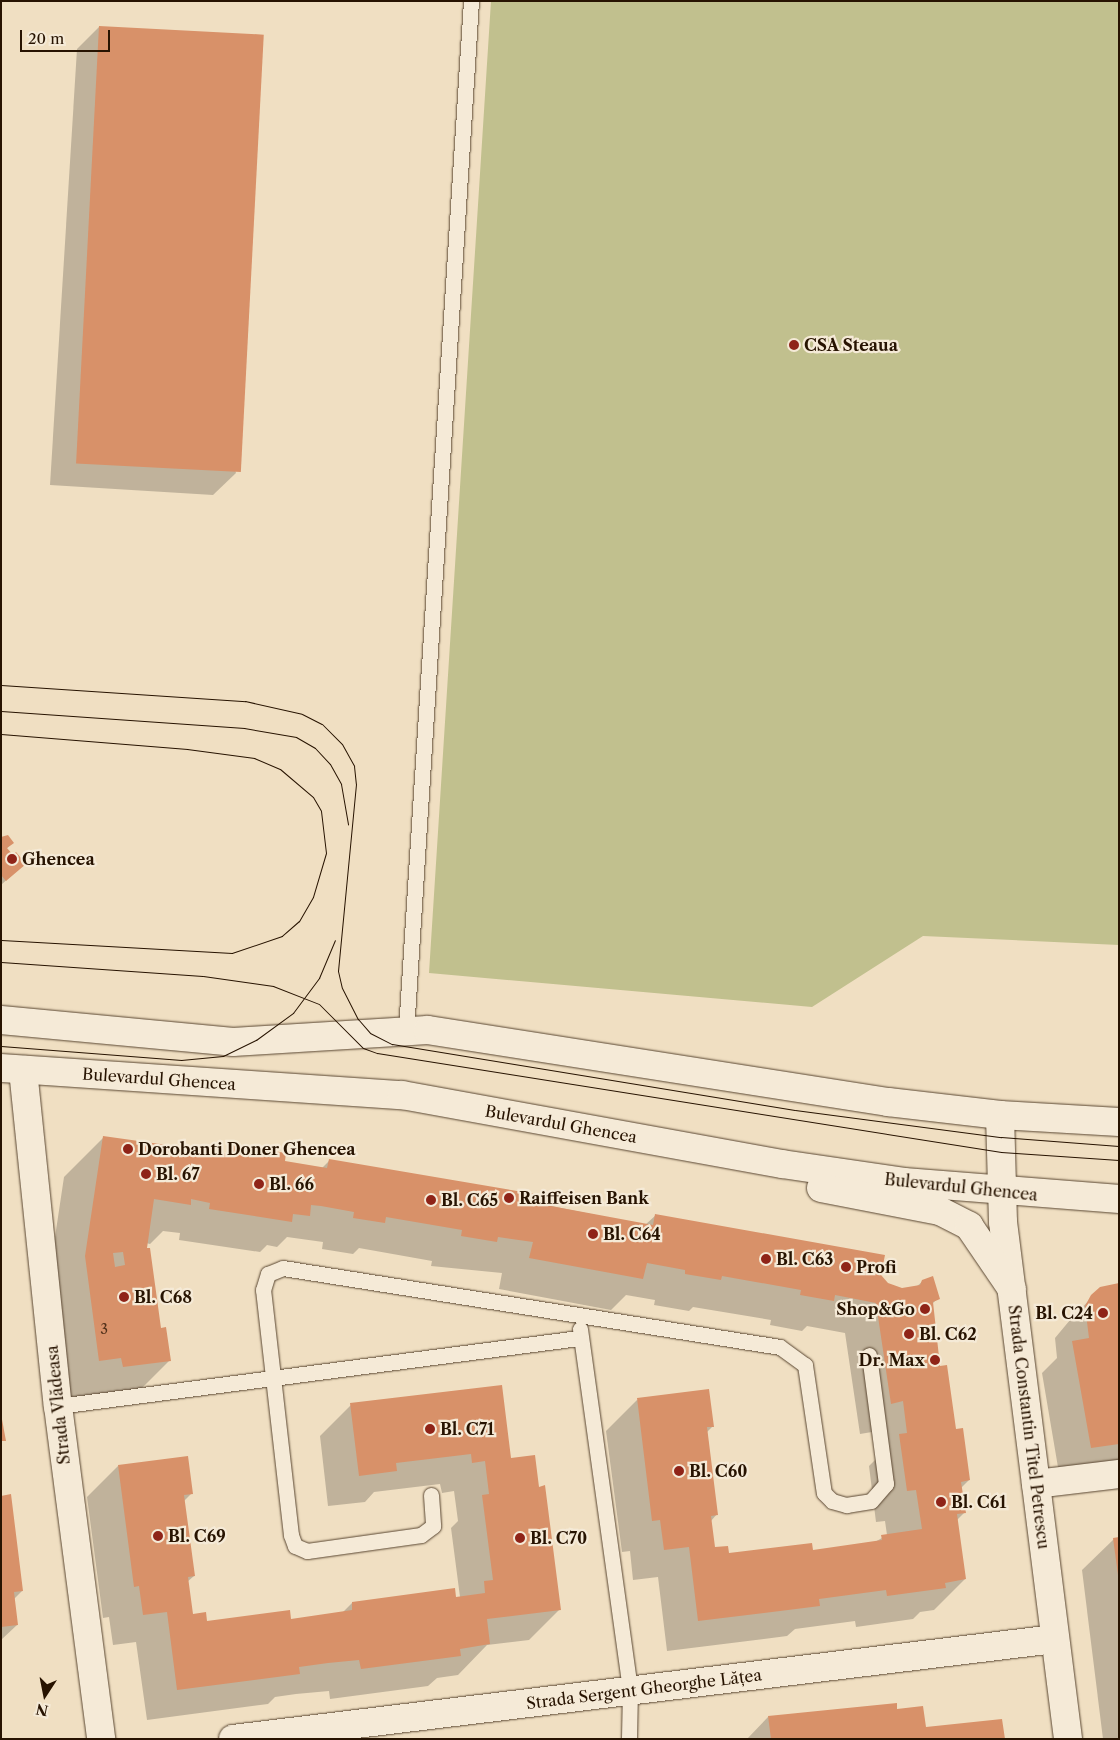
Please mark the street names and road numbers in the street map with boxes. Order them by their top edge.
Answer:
street label: Bulevardul Ghencea [82,1064,236,1094]
street label: Bulevardul Ghencea [484,1101,638,1147]
street label: Bulevardul Ghencea [883,1169,1039,1205]
street label: Strada Constantin Titel Petrescu [1004,1304,1054,1550]
street label: Strada Vlădeasa [42,1344,74,1466]
street label: Strada Sergent Gheorghe Lățea [525,1665,763,1713]

